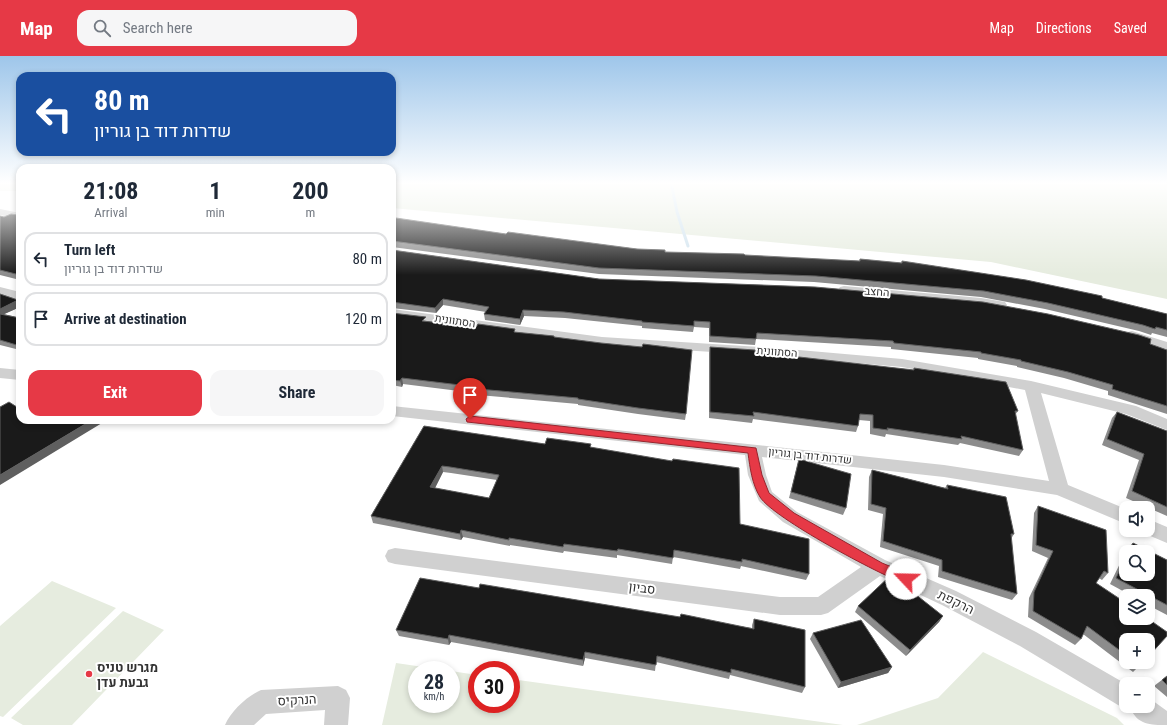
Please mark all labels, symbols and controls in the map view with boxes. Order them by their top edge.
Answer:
search box [77,10,357,46]
text: Map [20,17,53,40]
icon: search [91,17,113,39]
text: Search here [123,19,193,37]
text: Map [990,20,1014,36]
text: Directions [1036,20,1092,36]
text: Saved [1114,20,1147,36]
text: 80 m [94,84,150,117]
icon: left [28,88,80,140]
text: שדרות דוד בן גוריון [94,120,231,141]
text: 21:08 [83,177,138,205]
text: 1 [209,177,221,205]
text: 200 [292,177,329,205]
text: Arrival [94,205,127,220]
text: min [206,205,225,220]
text: m [306,205,315,220]
text: Turn left [64,241,115,259]
icon: left [30,248,52,270]
text: 80 m [352,250,382,268]
text: שדרות דוד בן גוריון [64,261,163,276]
street label: החצב [864,285,890,299]
icon: arrive [30,308,52,330]
text: Arrive at destination [64,310,187,328]
text: 120 m [345,310,382,328]
street label: הסתוונית [434,312,476,330]
street label: הסתוונית [756,344,798,360]
button: Exit [28,370,202,416]
button: Share [210,370,384,416]
pin [453,378,487,419]
icon: arrive [459,384,481,406]
street label: שדרות דוד בן גוריון [768,445,852,467]
map controls [1119,501,1155,713]
button: sound [1119,501,1155,537]
button: search [1119,545,1155,581]
position arrow [885,558,927,600]
street label: סביון [628,579,656,597]
street label: הרקפת [935,587,977,617]
button: layers [1119,589,1155,625]
button: + [1119,633,1155,669]
place label: מגרש טניס גבעת עדן [97,660,158,690]
speed limit sign: 30 [468,661,520,713]
marker: מגרש טניס גבעת עדן [84,669,94,679]
text: 28 [424,670,444,694]
button: − [1119,677,1155,713]
street label: הנרקיס [277,691,317,709]
text: km/h [424,691,444,702]

